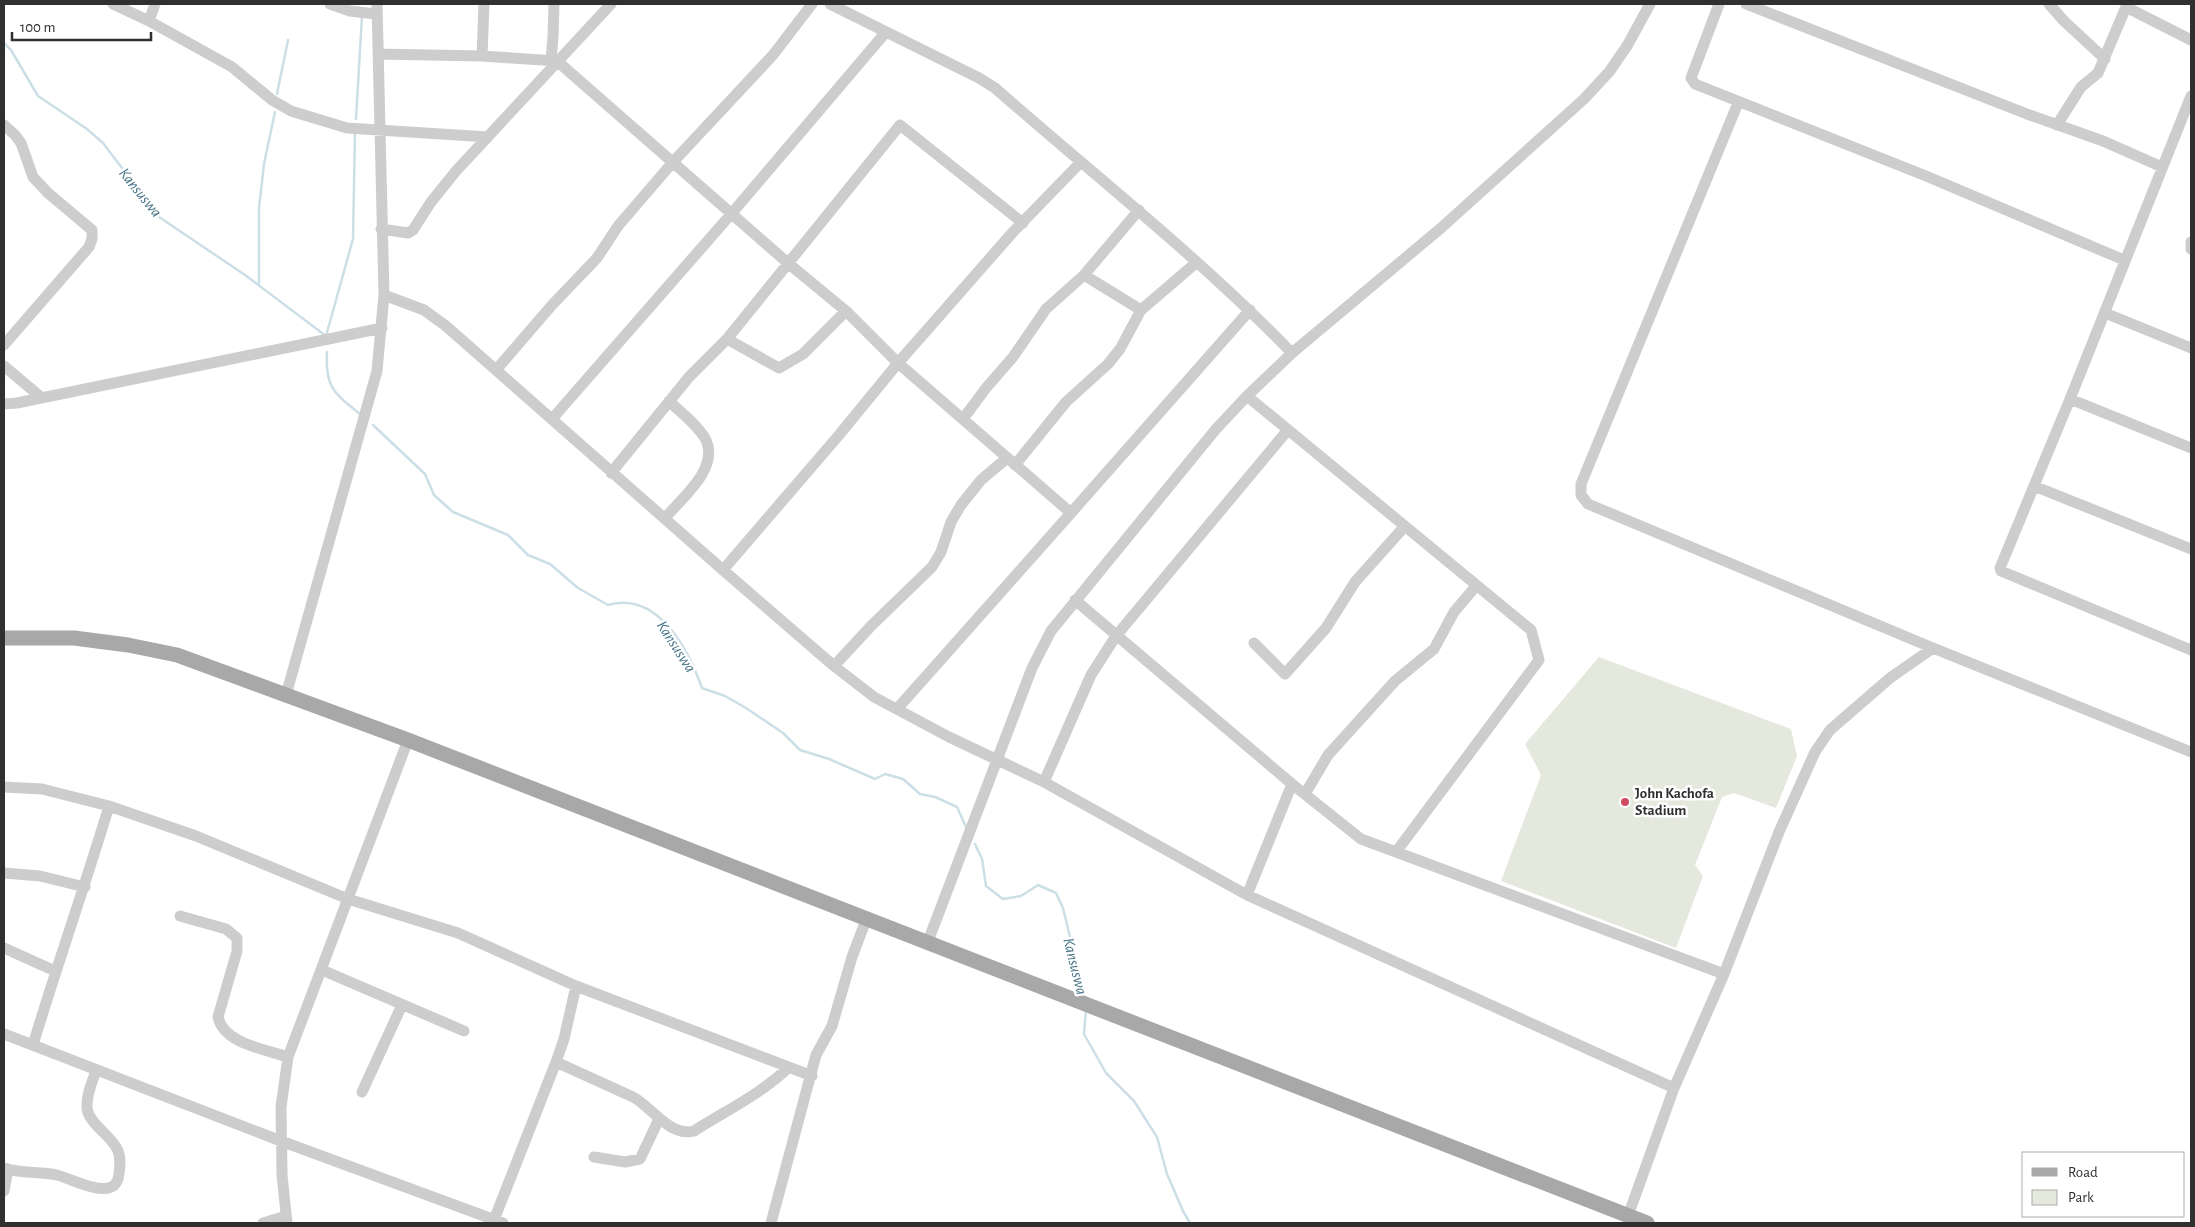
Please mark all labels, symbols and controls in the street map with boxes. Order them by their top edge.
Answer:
scale bar [12,10,151,42]
text: 100 m [20,20,55,35]
water label: Kansuswa [116,165,165,220]
water label: Kansuswa [654,618,699,675]
place label: John Kachofa Stadium [1635,786,1714,818]
marker: John Kachofa Stadium [1619,796,1631,808]
water label: Kansuswa [1060,936,1090,996]
legend [2022,1152,2185,1217]
text: Road [2068,1165,2098,1180]
text: Park [2068,1190,2094,1205]

